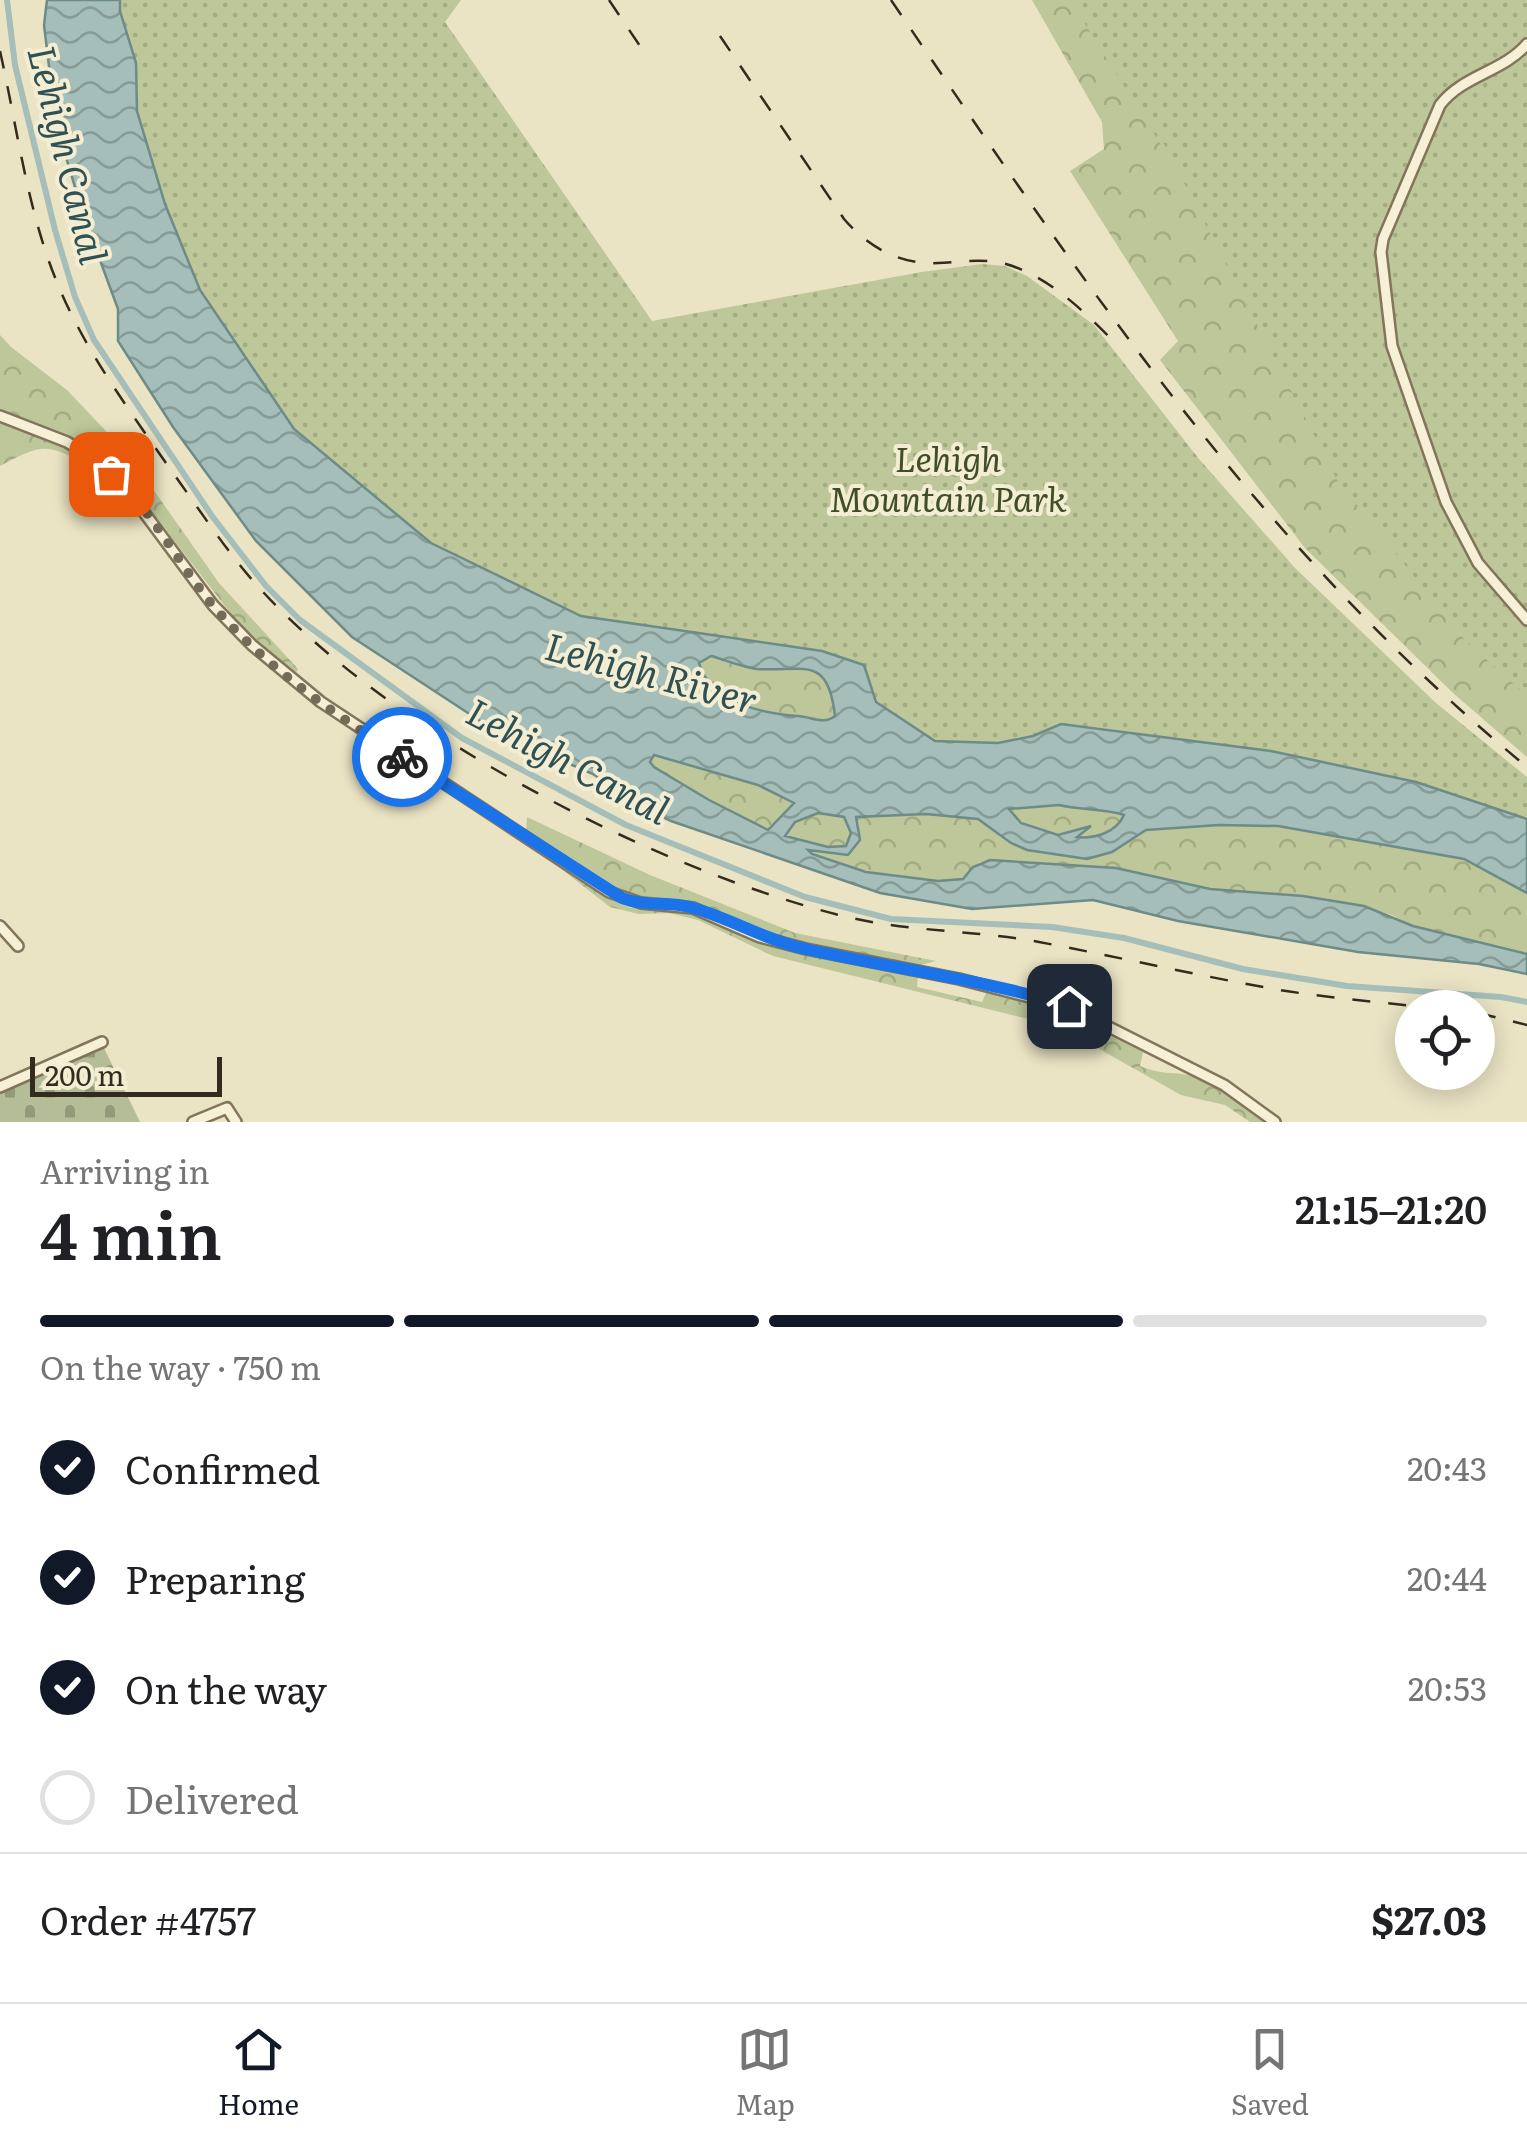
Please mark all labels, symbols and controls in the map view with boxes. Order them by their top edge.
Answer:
water label: Lehigh Canal [15,39,125,269]
park label: Lehigh Mountain Park [829,431,1067,523]
pin [69,432,154,517]
icon: bag [84,447,139,502]
water label: Lehigh River [539,615,765,727]
water label: Lehigh Canal [457,682,681,837]
courier [352,707,452,807]
icon: bike [375,730,430,785]
pin [1027,964,1112,1049]
icon: home [1042,979,1097,1034]
map controls [1395,990,1495,1090]
button: locate [1395,990,1495,1090]
scale bar [30,1052,222,1096]
text: 200 m [45,1053,124,1095]
text: Arriving in [40,1146,210,1194]
text: 21:15–21:20 [1295,1179,1487,1236]
text: 4 min [40,1183,222,1280]
text: On the way · 750 m [40,1342,321,1390]
text: Confirmed [125,1439,320,1496]
icon: check [40,1440,95,1495]
text: 20:43 [1407,1443,1487,1491]
text: Preparing [125,1549,305,1606]
icon: check [40,1550,95,1605]
text: 20:44 [1407,1553,1487,1601]
text: On the way [125,1659,327,1716]
icon: check [40,1660,95,1715]
text: 20:53 [1408,1663,1487,1711]
text: Delivered [125,1769,299,1826]
text: Order #4757 [40,1890,256,1947]
text: $27.03 [1371,1890,1487,1947]
tab: Home [218,2022,299,2124]
tab: Map [735,2022,795,2124]
tab: Saved [1231,2022,1309,2124]

